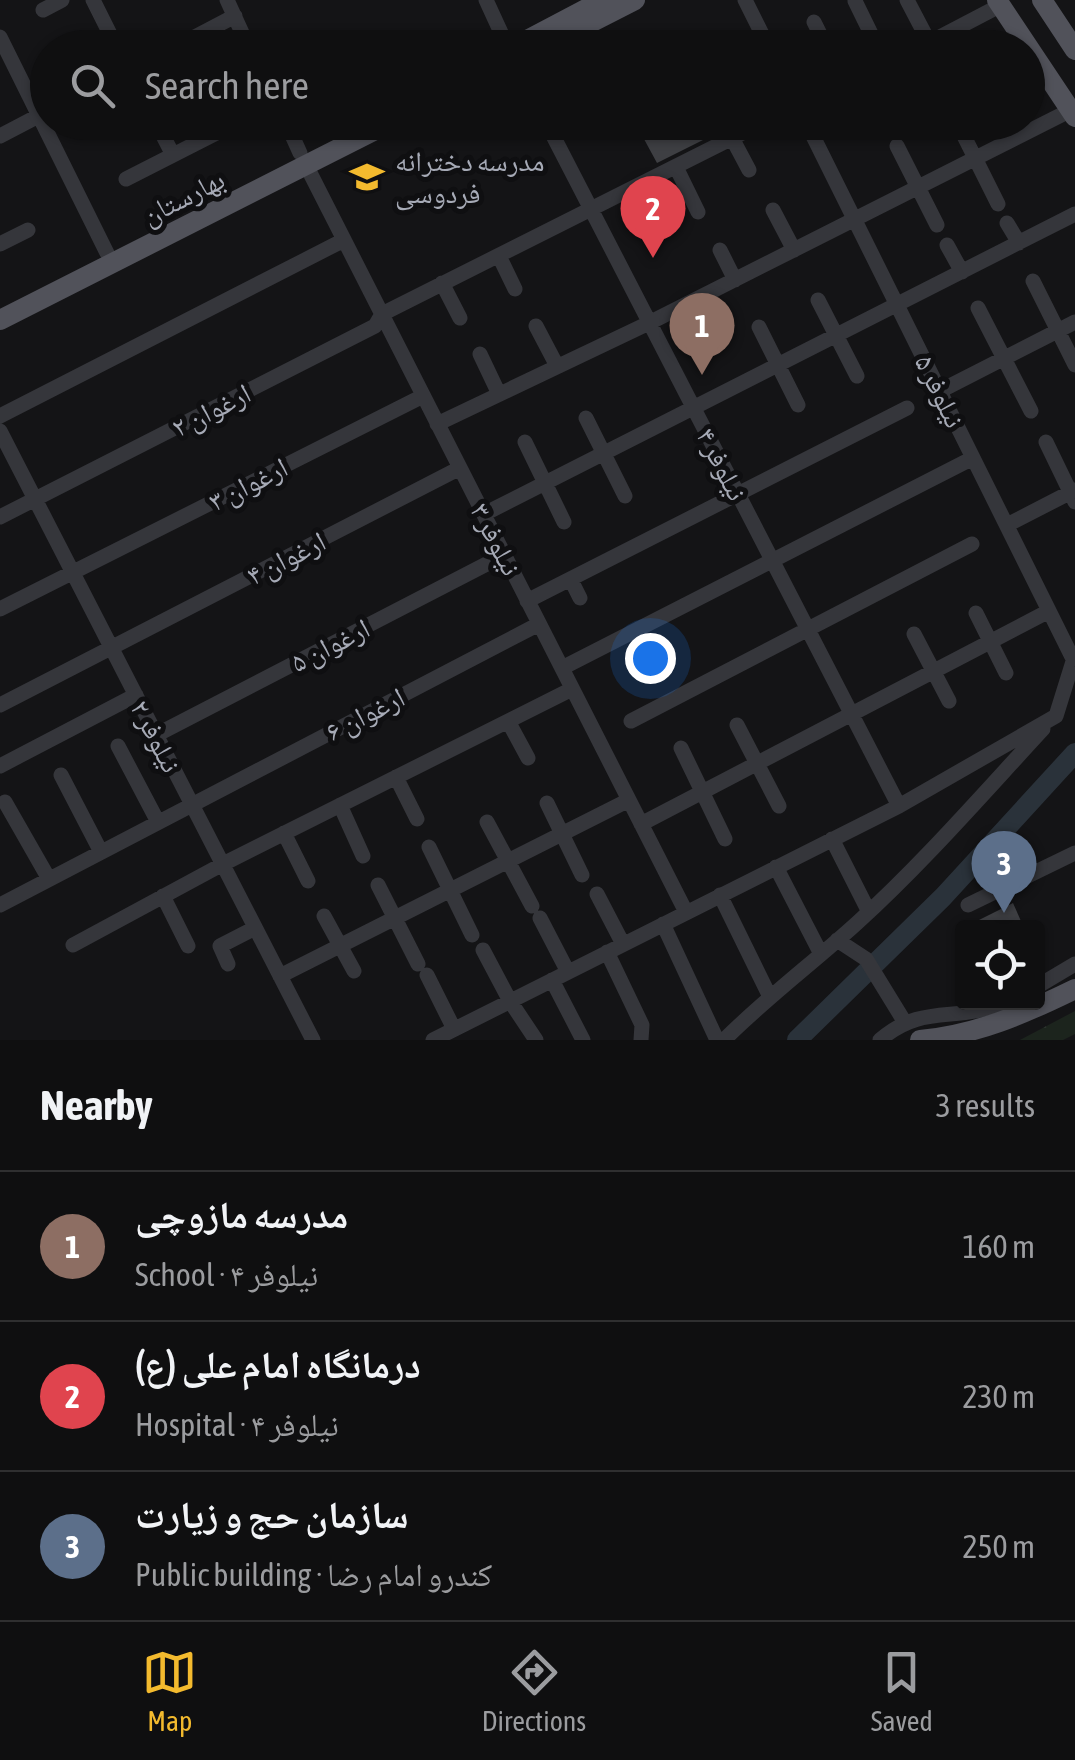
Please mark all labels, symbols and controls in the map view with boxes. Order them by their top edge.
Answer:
search box [30,30,1045,140]
icon: search [65,58,120,113]
text: Search here [145,64,309,107]
place label: مدرسه دخترانه فردوسی [395,145,545,211]
school or university icon: مدرسه دخترانه فردوسی [348,158,386,196]
street label: بهارستان [136,163,230,232]
pin: 2 [620,176,686,258]
pin: 1 [670,292,734,375]
street label: نیلوفر ۵ [908,349,971,433]
street label: ارغوان ۲ [166,377,256,444]
street label: نیلوفر ۴ [690,422,754,506]
street label: ارغوان ۳ [203,451,293,518]
street label: نیلوفر ۳ [464,497,528,581]
street label: ارغوان ۴ [241,525,331,592]
street label: ارغوان ۵ [285,612,375,679]
your location [625,633,676,684]
street label: ارغوان ۶ [320,681,410,748]
street label: نیلوفر ۲ [124,694,188,778]
pin: 3 [972,830,1036,913]
map controls [955,920,1045,1010]
button: locate [955,920,1045,1010]
text: Nearby [40,1081,153,1129]
text: 3 results [936,1087,1035,1124]
text: مدرسه مازوچی [135,1193,348,1236]
text: 1 [65,1228,80,1265]
text: 160 m [962,1228,1035,1265]
text: School · نیلوفر ۴ [135,1256,318,1293]
text: درمانگاه امام علی (ع) [135,1343,421,1386]
text: 2 [65,1378,80,1415]
text: 230 m [962,1378,1035,1415]
text: Hospital · نیلوفر ۴ [135,1406,339,1443]
text: سازمان حج و زیارت [135,1493,409,1536]
text: 3 [65,1528,80,1565]
text: 250 m [962,1528,1035,1565]
text: Public building · کندرو امام رضا [135,1556,492,1593]
tab: Map [142,1645,197,1737]
tab: Directions [482,1645,586,1737]
tab: Saved [871,1645,933,1737]

